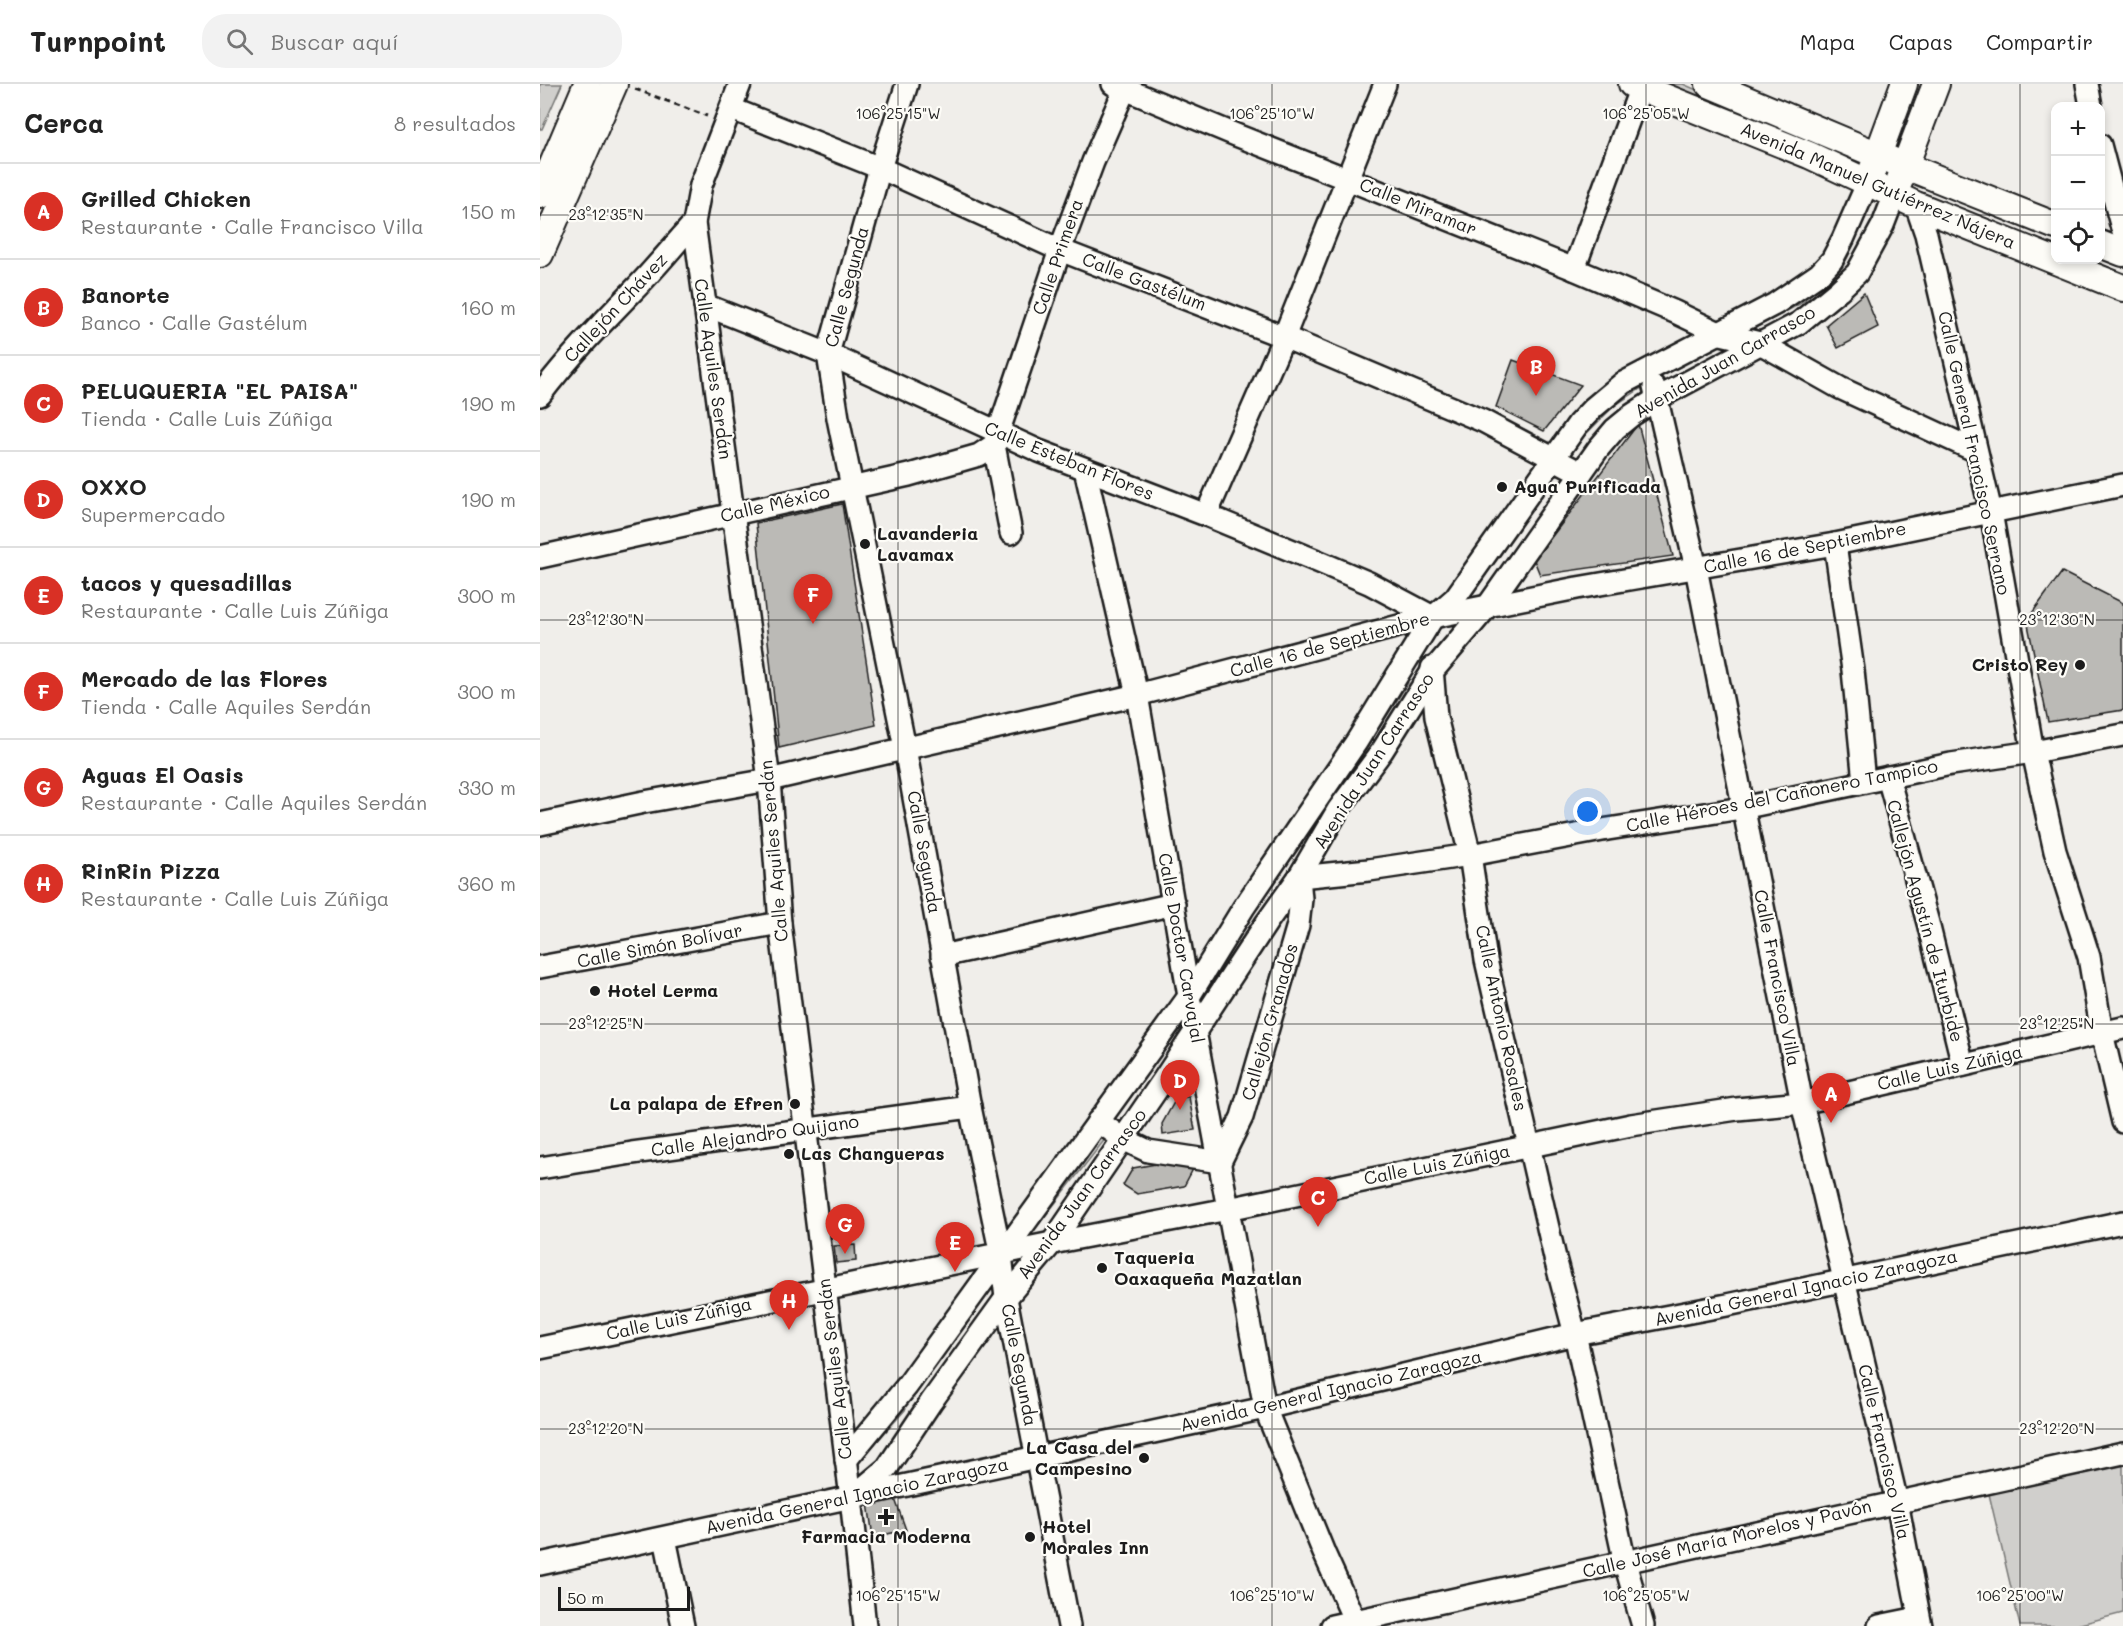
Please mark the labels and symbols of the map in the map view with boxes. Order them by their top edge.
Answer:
text: 106°25'15"W [855,103,941,123]
text: 106°25'10"W [1229,103,1315,123]
text: 106°25'05"W [1602,103,1690,123]
street label: Avenida Manuel Gutiérrez Nájera [1737,116,2020,254]
street label: Calle Miramar [1356,172,1481,241]
street label: Calle Primera [1026,195,1088,318]
text: 23°12'35"N [568,204,644,224]
street label: Calle Segunda [818,224,874,350]
street label: Calle Gastélum [1079,246,1210,316]
street label: Callejón Chávez [558,247,672,367]
street label: Calle Aquiles Serdán [689,277,739,461]
street label: Avenida Juan Carrasco [1630,299,1820,423]
street label: Calle General Francisco Serrano [1933,309,2017,597]
pin: B [1516,346,1556,396]
street label: Calle Esteban Flores [981,415,1158,505]
place label: Agua Purificada [1514,474,1661,498]
street label: Calle México [718,479,832,527]
marker: Agua Purificada [1495,480,1509,494]
street label: Calle 16 de Septiembre [1701,516,1908,578]
place label: Lavanderia Lavamax [877,521,978,566]
marker: Lavanderia Lavamax [858,537,872,551]
pin: F [794,574,832,624]
street label: Calle 16 de Septiembre [1227,606,1432,682]
text: 23°12'30"N [568,609,644,629]
text: 23°12'30"N [2019,609,2095,629]
place label: Cristo Rey [1972,652,2068,676]
marker: Cristo Rey [2073,658,2087,672]
street label: Avenida Juan Carrasco [1307,668,1439,853]
street label: Calle Héroes del Cañonero Tampico [1624,753,1940,837]
street label: Calle Aquiles Serdán [753,759,793,943]
street label: Calle Segunda [902,789,948,915]
your location [1573,797,1602,826]
street label: Callejón Agustín de Iturbide [1882,797,1970,1045]
street label: Calle Doctor Carvajal [1153,851,1211,1045]
street label: Calle Francisco Villa [1749,887,1807,1068]
street label: Calle Simón Bolívar [575,917,745,973]
street label: Calle Antonio Rosales [1471,923,1533,1113]
street label: Callejón Granados [1235,940,1303,1103]
place label: Hotel Lerma [607,978,718,1002]
marker: Hotel Lerma [588,984,602,998]
text: 23°12'25"N [569,1013,643,1033]
text: 23°12'25"N [2020,1013,2094,1033]
street label: Calle Luis Zúñiga [1875,1039,2025,1095]
pin: D [1160,1060,1200,1110]
pin: A [1812,1074,1850,1123]
place label: La palapa de Efren [610,1091,783,1115]
marker: La palapa de Efren [788,1097,802,1111]
street label: Avenida Juan Carrasco [1011,1103,1151,1283]
street label: Calle Alejandro Quijano [649,1108,861,1161]
street label: Calle Luis Zúñiga [1362,1138,1512,1190]
place label: Las Changueras [801,1141,945,1165]
marker: Las Changueras [782,1147,796,1161]
pin: C [1298,1178,1338,1227]
pin: G [826,1204,864,1254]
pin: E [936,1222,974,1272]
street label: Avenida General Ignacio Zaragoza [1652,1243,1960,1331]
place label: Taqueria Oaxaqueña Mazatlan [1114,1245,1302,1290]
marker: Taqueria Oaxaqueña Mazatlan [1095,1261,1109,1275]
street label: Calle Aquiles Serdán [811,1277,857,1461]
pin: H [770,1280,808,1330]
street label: Calle Luis Zúñiga [604,1291,754,1345]
street label: Calle Segunda [996,1302,1044,1428]
street label: Avenida General Ignacio Zaragoza [1177,1344,1484,1437]
street label: Calle Francisco Villa [1853,1362,1917,1542]
text: 23°12'20"N [568,1418,644,1438]
text: 23°12'20"N [2019,1418,2095,1438]
place label: La Casa del Campesino [1026,1435,1132,1480]
street label: Avenida General Ignacio Zaragoza [703,1451,1011,1539]
marker: La Casa del Campesino [1137,1451,1151,1465]
street label: Calle José María Morelos y Pavón [1580,1493,1874,1583]
marker: Farmacia Moderna [879,1510,893,1524]
place label: Hotel Morales Inn [1042,1514,1149,1559]
place label: Farmacia Moderna [801,1524,971,1548]
marker: Hotel Morales Inn [1023,1530,1037,1544]
scale bar [558,1584,690,1612]
text: 106°25'15"W [855,1585,941,1605]
text: 106°25'10"W [1229,1585,1315,1605]
text: 106°25'05"W [1602,1585,1690,1605]
text: 106°25'00"W [1976,1585,2064,1605]

